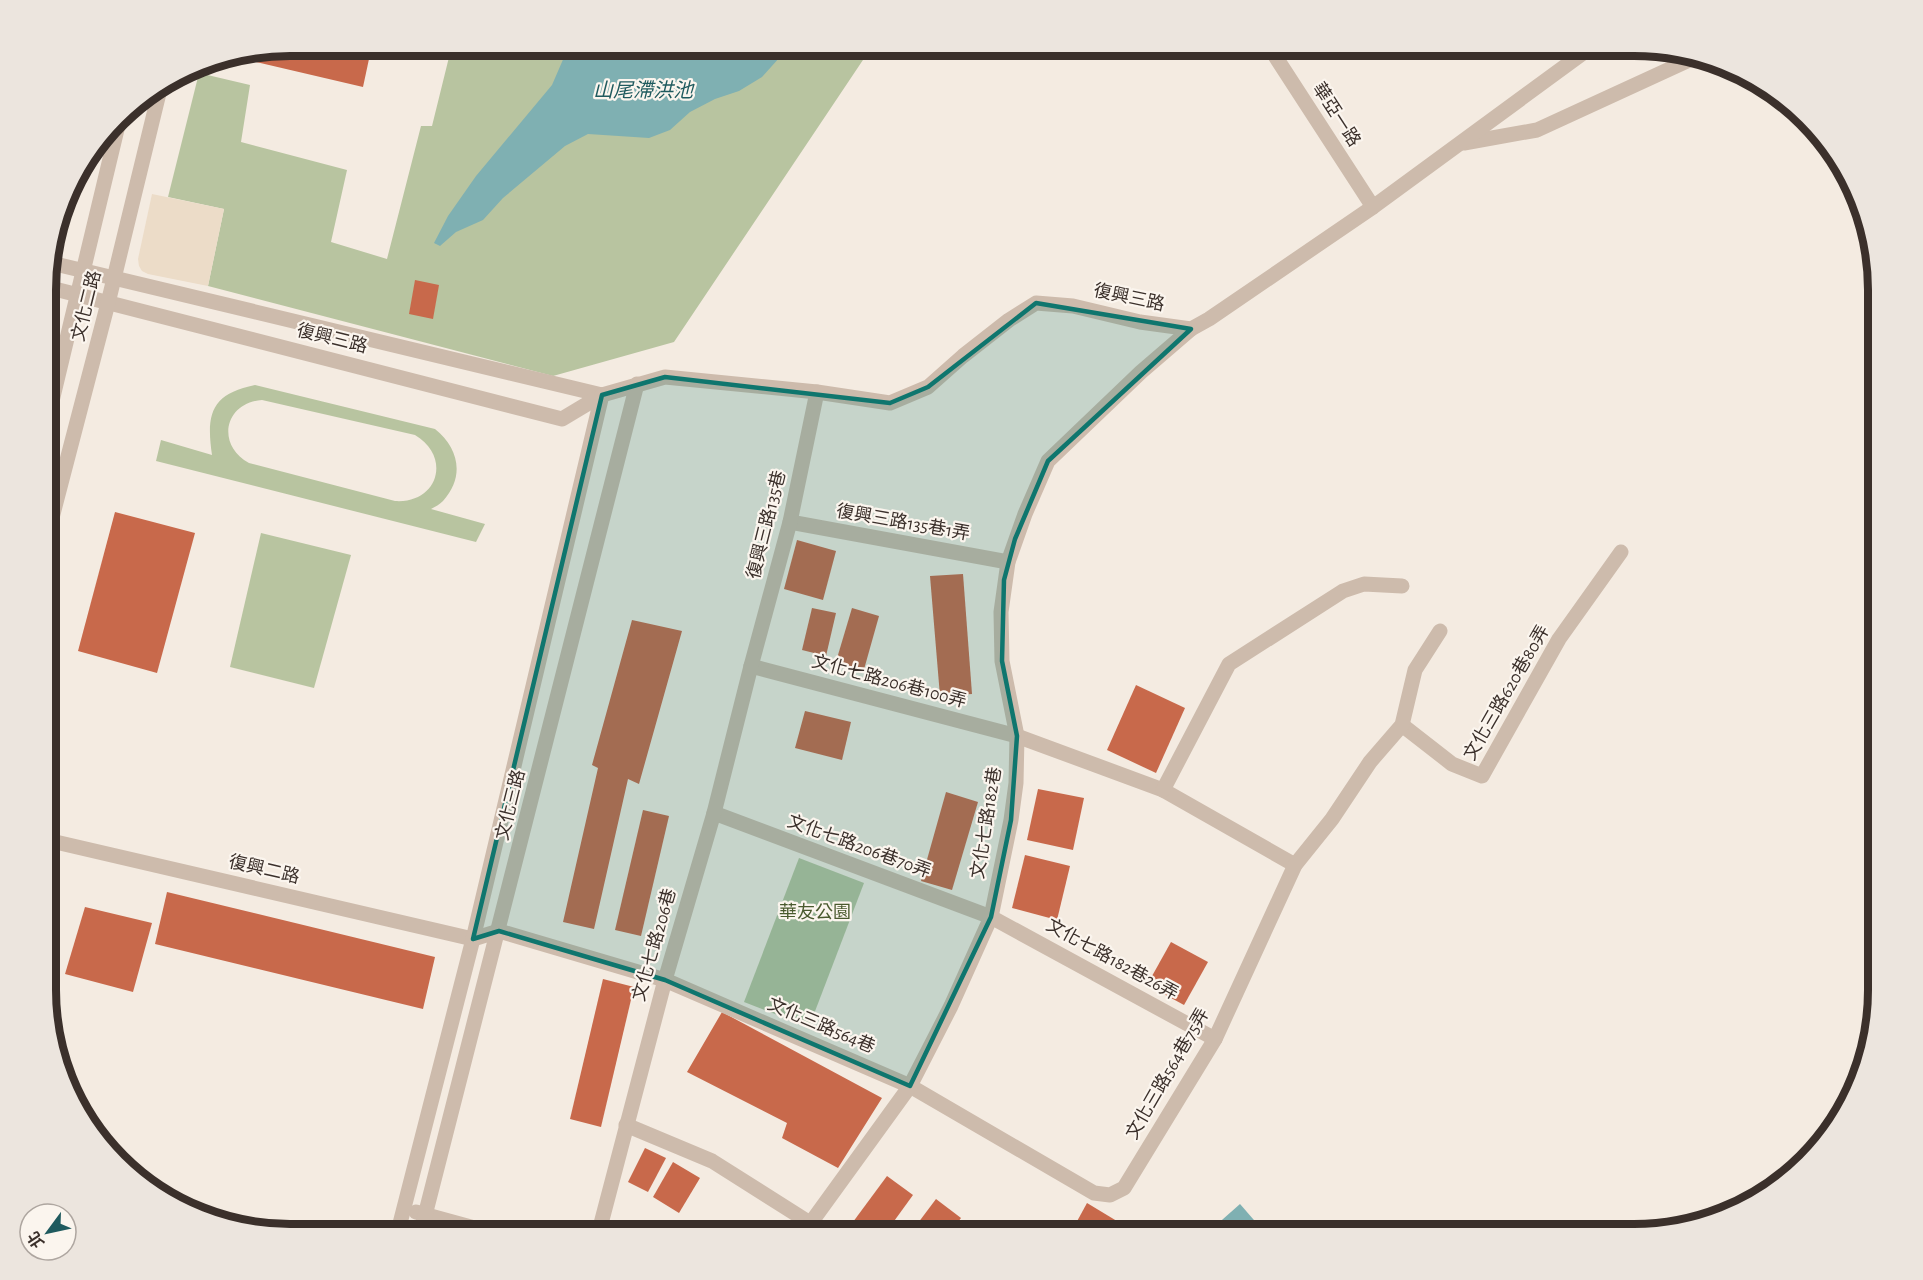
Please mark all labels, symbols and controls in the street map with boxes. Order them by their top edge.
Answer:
street label: 華亞一路 [1309,79,1365,150]
water label: 山尾滯洪池 [593,80,695,101]
street label: 文化二路 [68,268,104,343]
street label: 復興三路 [1092,280,1167,314]
street label: 復興三路 [295,320,370,356]
street label: 復興三路135巷 [743,468,789,581]
street label: 復興三路135巷1弄 [835,500,972,544]
street label: 文化三路620巷80弄 [1459,622,1553,763]
street label: 文化七路206巷100弄 [810,651,969,711]
street label: 文化七路182巷 [967,766,1005,880]
street label: 文化三路 [492,767,528,842]
street label: 文化七路206巷70弄 [785,811,934,881]
street label: 復興二路 [227,851,302,887]
street label: 文化七路206巷 [628,886,680,1003]
park label: 華友公園 [779,902,851,922]
street label: 文化七路182巷26弄 [1043,915,1182,1004]
street label: 文化三路564巷 [765,993,878,1057]
street label: 文化三路564巷75弄 [1122,1005,1213,1142]
north arrow [18,1202,78,1262]
text: 北 [24,1229,47,1251]

